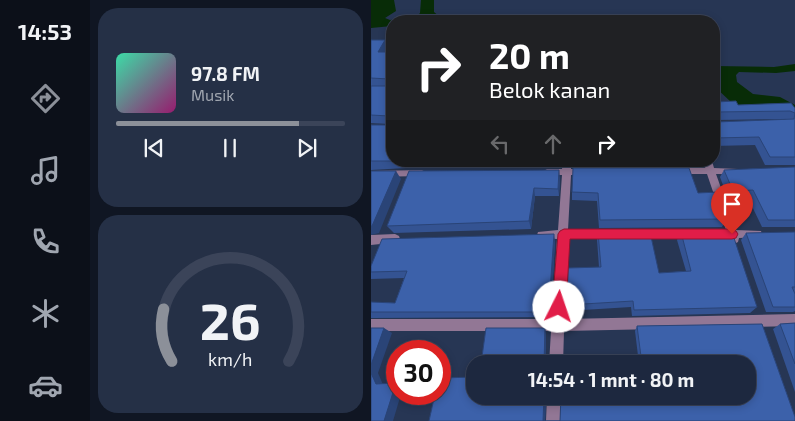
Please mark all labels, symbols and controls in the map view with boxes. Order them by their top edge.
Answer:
text: 14:53 [18,18,72,44]
text: 20 m [489,34,570,76]
icon: right [406,35,471,100]
text: 97.8 FM [191,62,260,85]
text: Belok kanan [489,76,610,102]
icon: directions [28,81,63,116]
text: Musik [191,85,234,104]
icon: left [486,130,514,158]
icon: ahead [539,130,567,158]
icon: right [592,130,620,158]
icon: previous [140,134,168,162]
icon: pause [216,134,244,162]
icon: next [293,134,321,162]
icon: music [28,153,63,188]
pin [711,183,753,234]
icon: arrive [718,190,746,218]
icon: phone [28,224,63,259]
position arrow [532,280,584,332]
text: 26 [200,288,261,350]
icon: climate [28,296,63,331]
speed limit sign: 30 [386,340,451,405]
text: km/h [208,348,253,370]
icon: car [28,368,63,403]
text: 14:54 · 1 mnt · 80 m [528,368,694,391]

